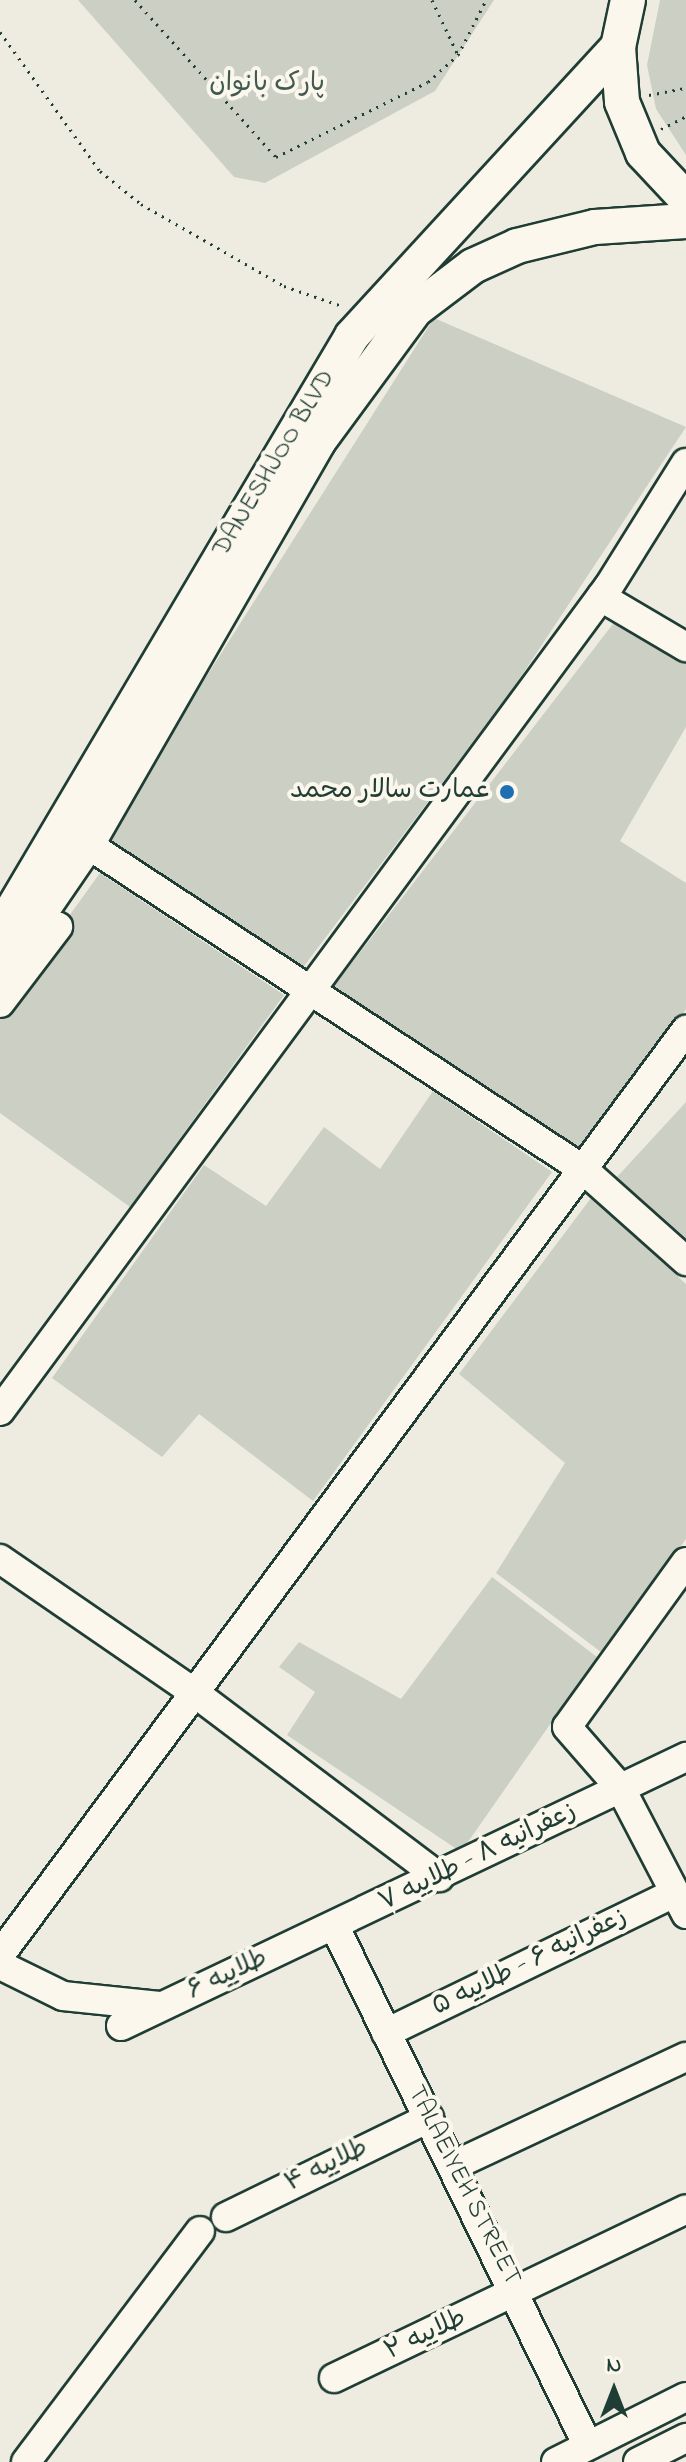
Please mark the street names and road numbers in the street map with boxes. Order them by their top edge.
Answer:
street label: DANESHJOO BLVD [207,365,343,563]
street label: زعفرانیه ۸ - طلاییه ۷ [374,1797,582,1919]
street label: زعفرانیه ۶ - طلاییه ۵ [427,1902,633,2024]
street label: طلاییه ۶ [183,1944,273,2008]
street label: TALAEIYEH STREET [399,2081,527,2291]
street label: طلاییه ۴ [280,2134,374,2200]
street label: طلاییه ۲ [380,2304,472,2368]

